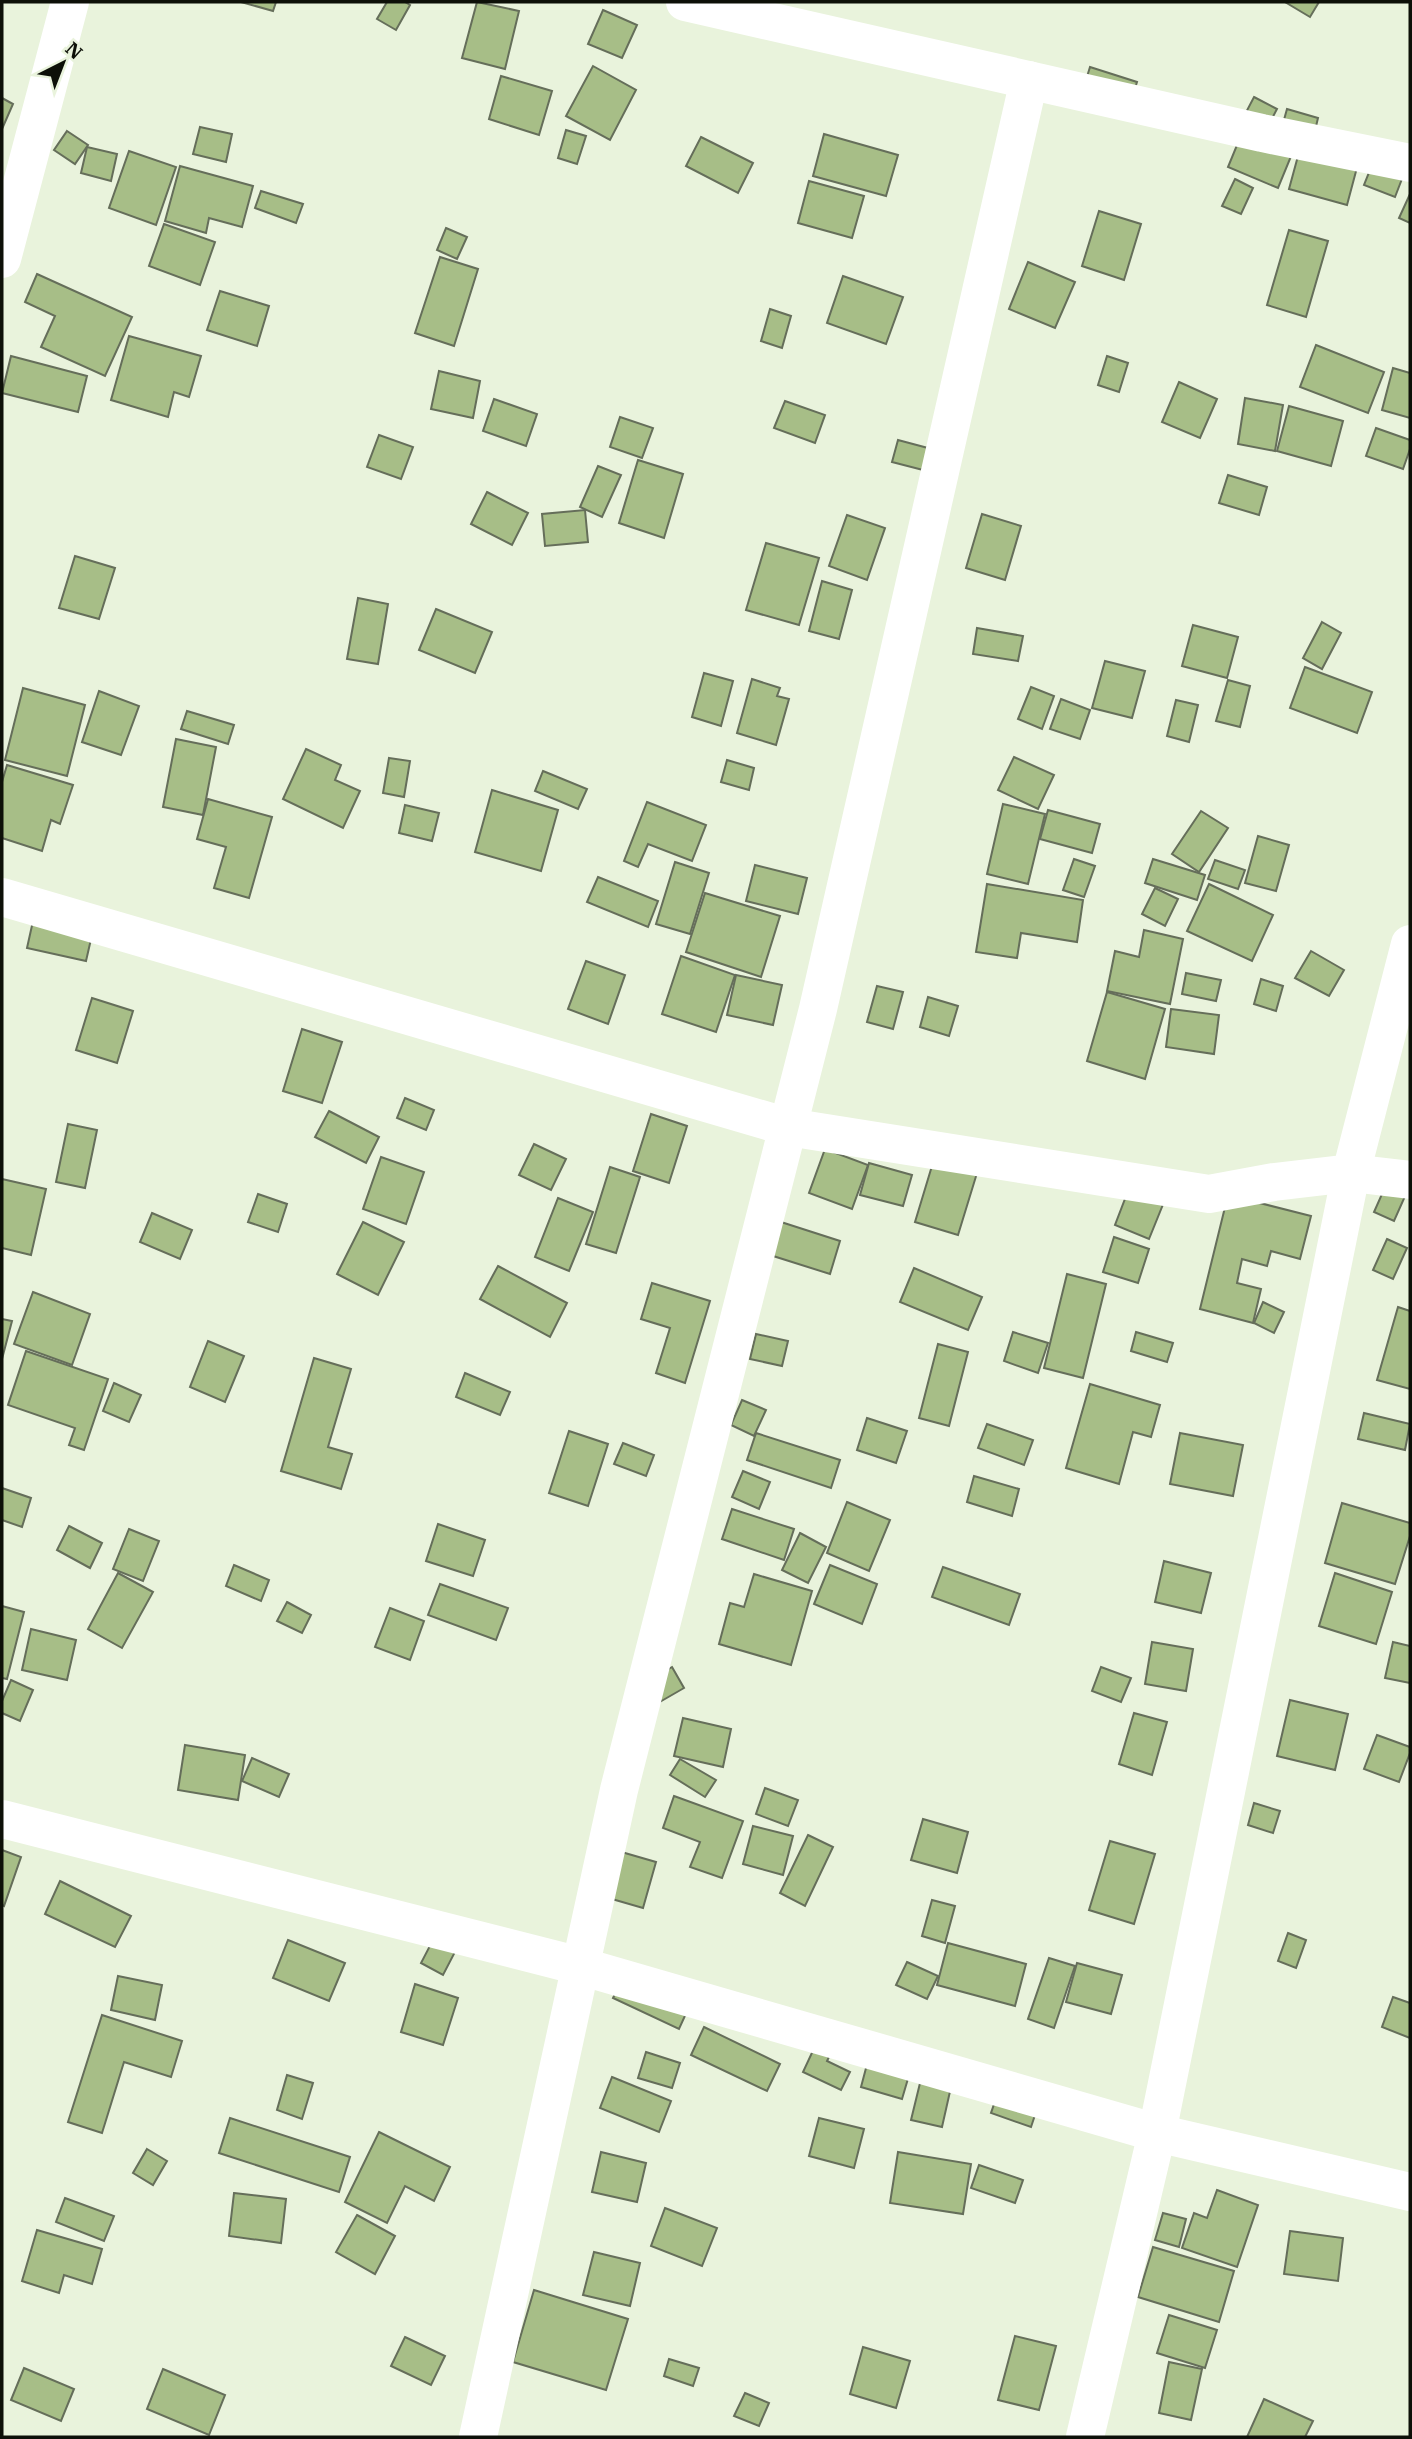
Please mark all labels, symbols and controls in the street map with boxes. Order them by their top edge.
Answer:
north arrow [28,28,98,98]
text: N [61,36,88,64]

